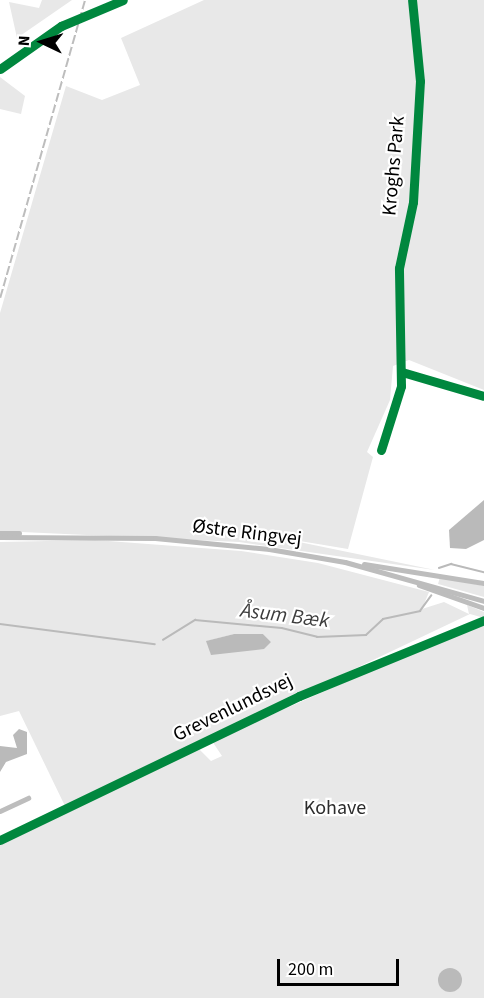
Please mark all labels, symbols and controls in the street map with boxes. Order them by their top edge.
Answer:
north arrow [12,12,72,72]
text: N [13,35,35,47]
street label: Kroghs Park [378,115,410,217]
street label: Østre Ringvej [191,514,303,552]
water label: Åsum Bæk [239,597,331,633]
street label: Grevenlundsvej [169,669,297,747]
park label: Kohave [304,796,366,820]
scale bar [280,947,402,985]
text: 200 m [288,957,333,982]

